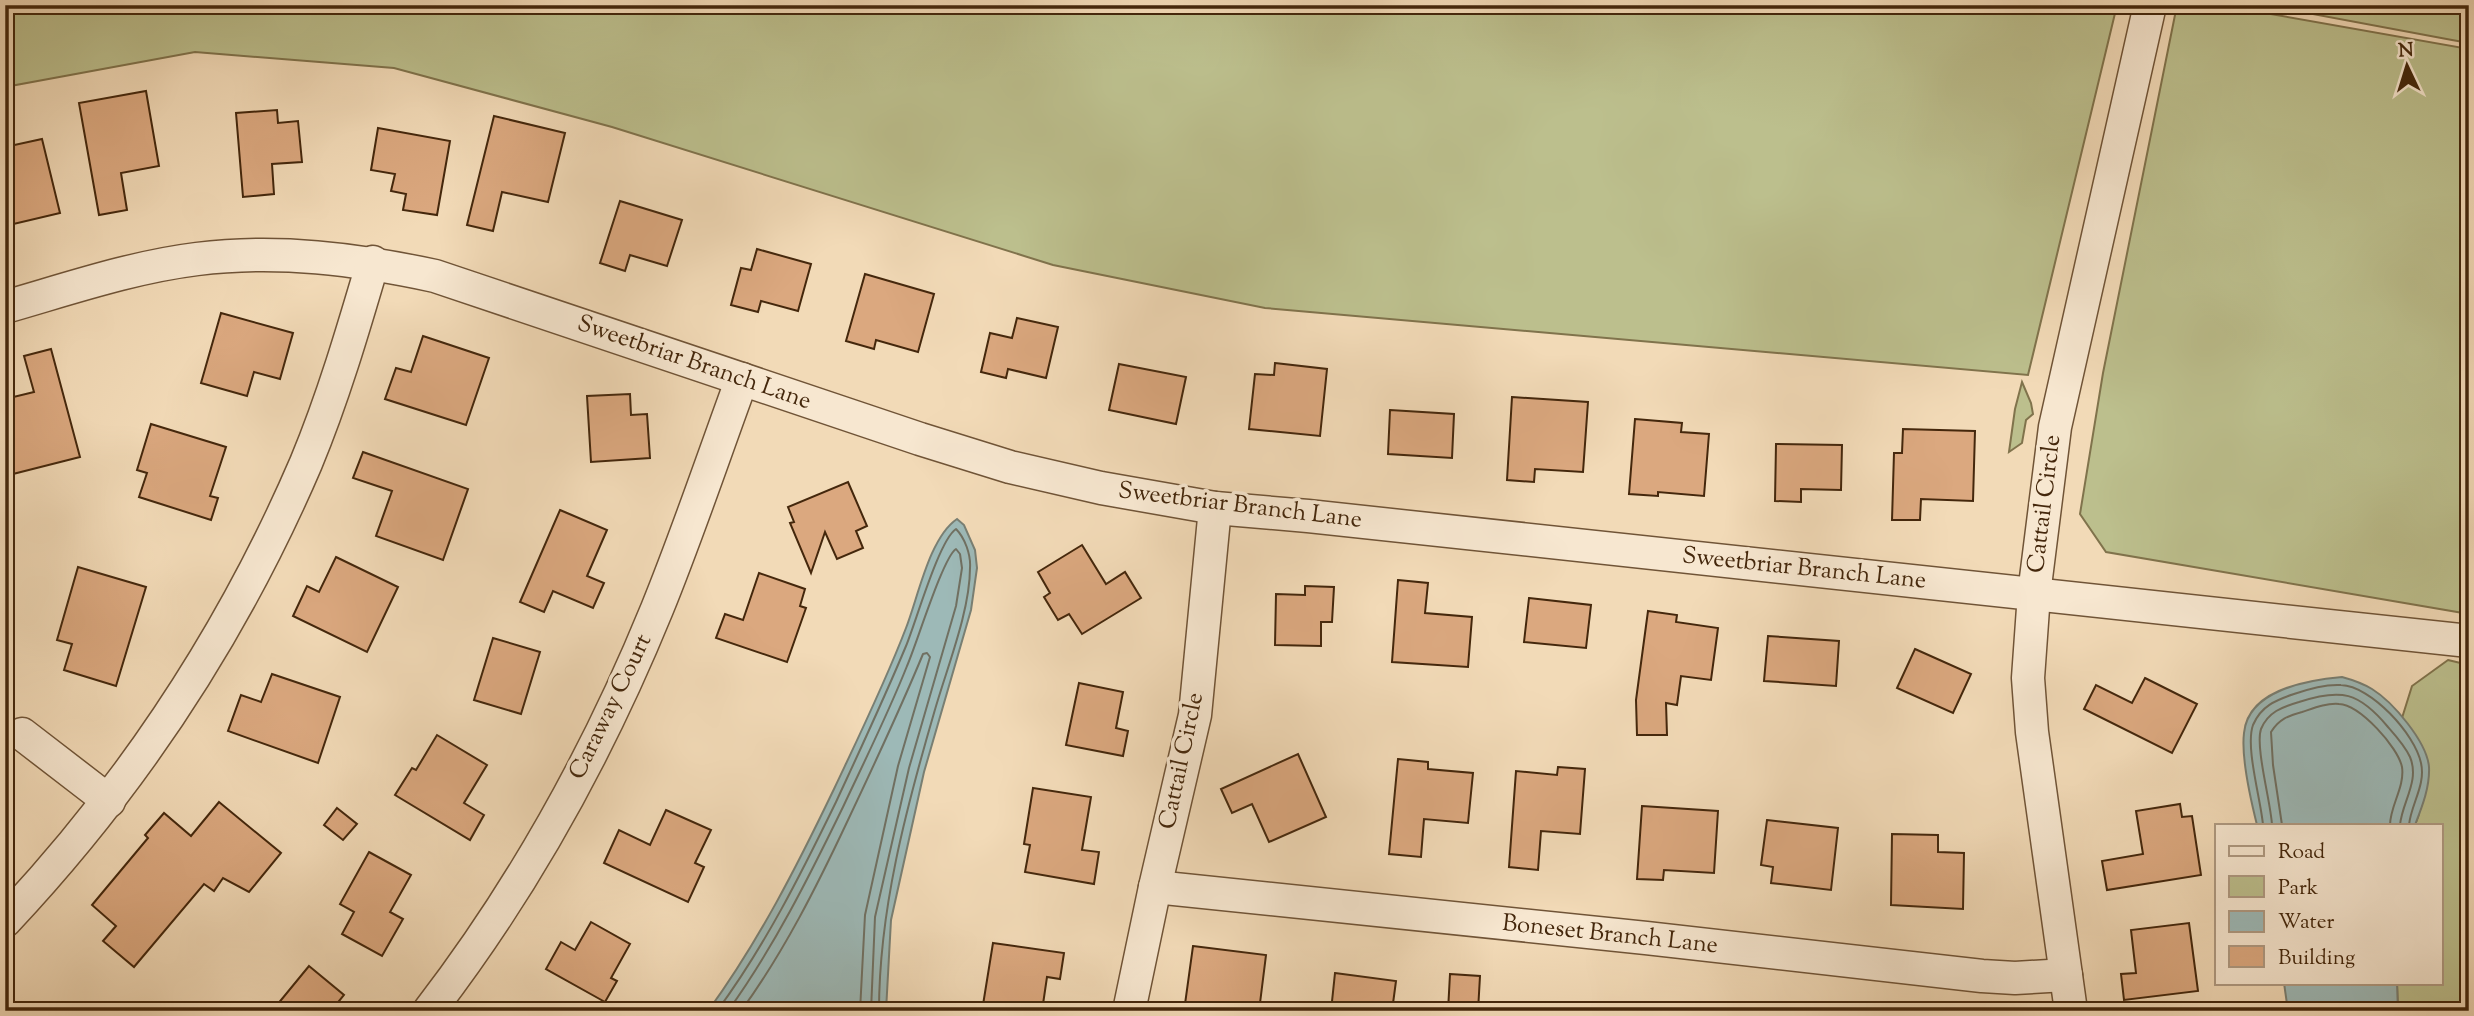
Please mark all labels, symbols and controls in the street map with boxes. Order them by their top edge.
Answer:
north arrow [2372,32,2442,102]
text: N [2397,38,2414,66]
street label: Sweetbriar Branch Lane [573,307,815,419]
street label: Cattail Circle [2020,433,2070,575]
street label: Sweetbriar Branch Lane [1116,474,1364,538]
street label: Sweetbriar Branch Lane [1680,539,1928,599]
street label: Caraway Court [561,629,661,785]
street label: Cattail Circle [1151,689,1213,833]
legend [2215,824,2442,984]
text: Road [2278,838,2325,868]
text: Park [2278,874,2319,904]
street label: Boneset Branch Lane [1500,907,1720,963]
text: Water [2278,908,2335,938]
text: Building [2278,944,2355,974]

